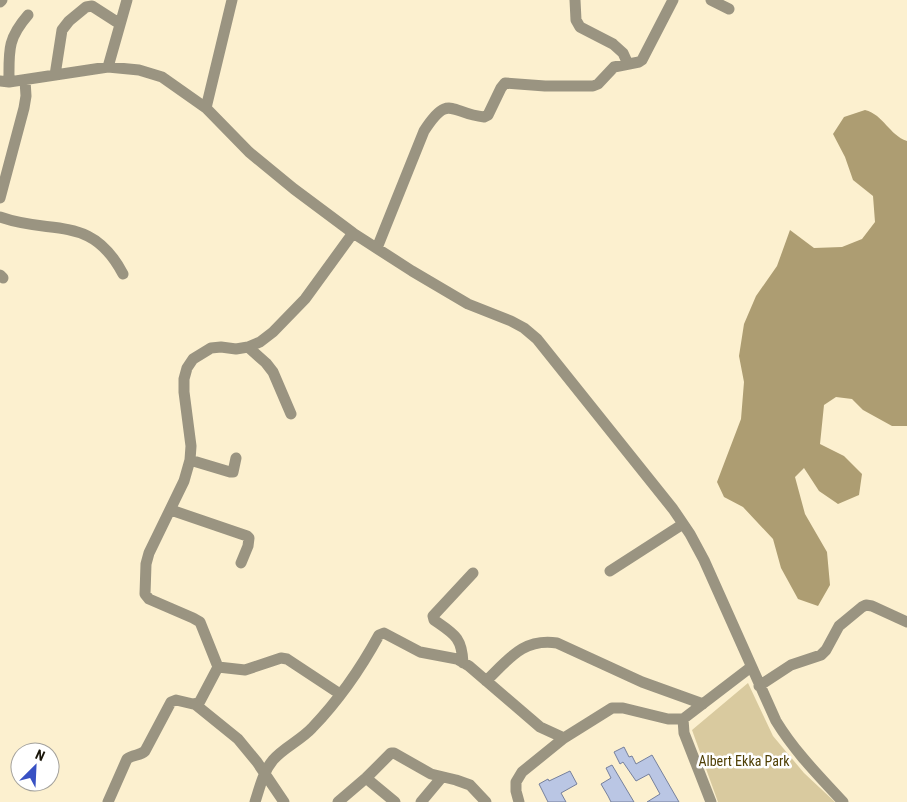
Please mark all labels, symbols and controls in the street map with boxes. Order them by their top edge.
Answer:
north arrow [10,742,60,792]
text: N [33,746,47,764]
park label: Albert Ekka Park [698,753,790,769]

